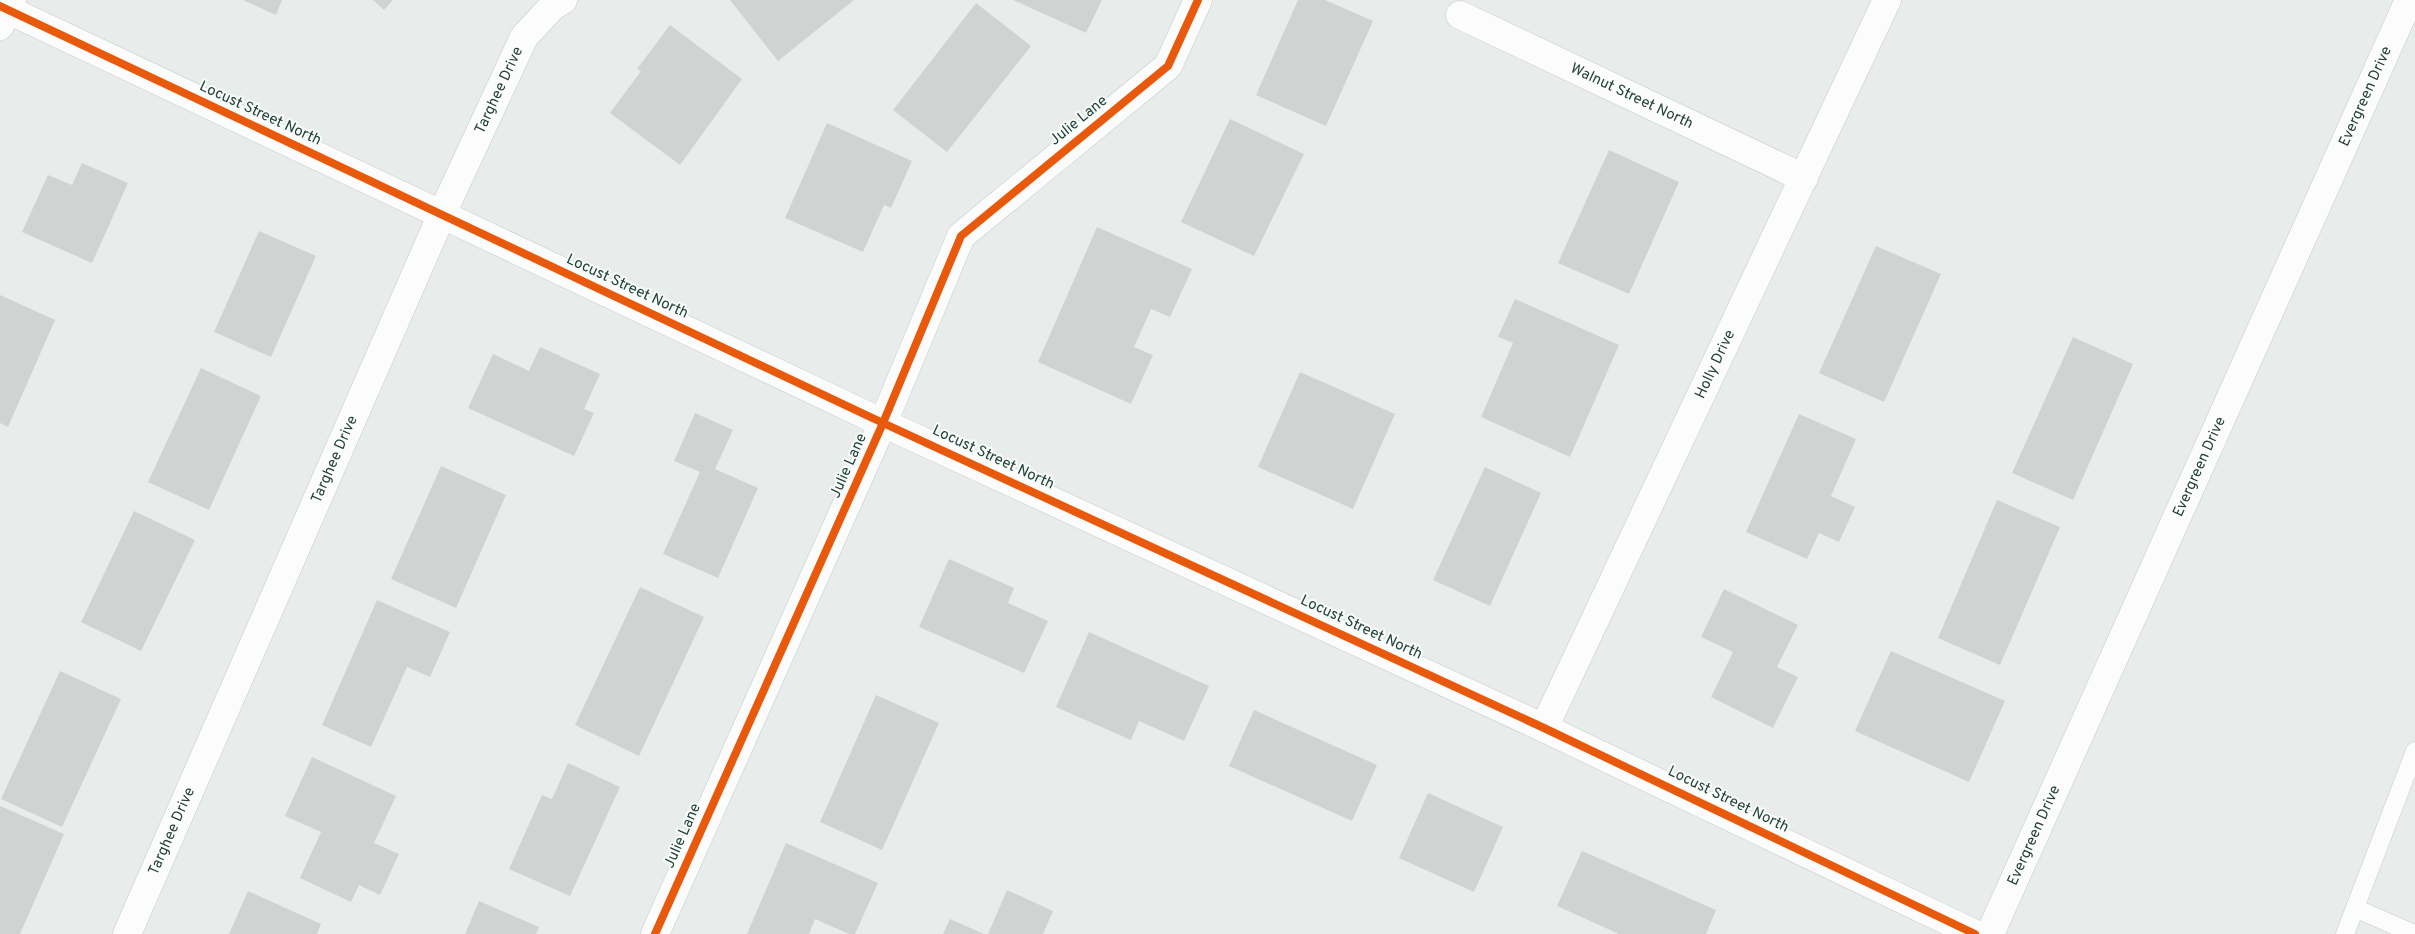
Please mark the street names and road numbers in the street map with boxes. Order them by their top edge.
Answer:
street label: Evergreen Drive [2335,43,2396,149]
street label: Targhee Drive [471,44,528,137]
street label: Walnut Street North [1567,59,1696,134]
street label: Locust Street North [196,77,324,151]
street label: Julie Lane [1046,92,1112,150]
street label: Locust Street North [563,250,691,324]
street label: Holly Drive [1691,327,1740,402]
street label: Targhee Drive [307,413,362,506]
street label: Evergreen Drive [2169,414,2230,520]
street label: Locust Street North [929,421,1057,495]
street label: Julie Lane [826,431,872,501]
street label: Locust Street North [1297,591,1425,665]
street label: Locust Street North [1664,762,1792,838]
street label: Evergreen Drive [2004,782,2065,888]
street label: Targhee Drive [144,785,199,878]
street label: Julie Lane [660,801,706,871]

